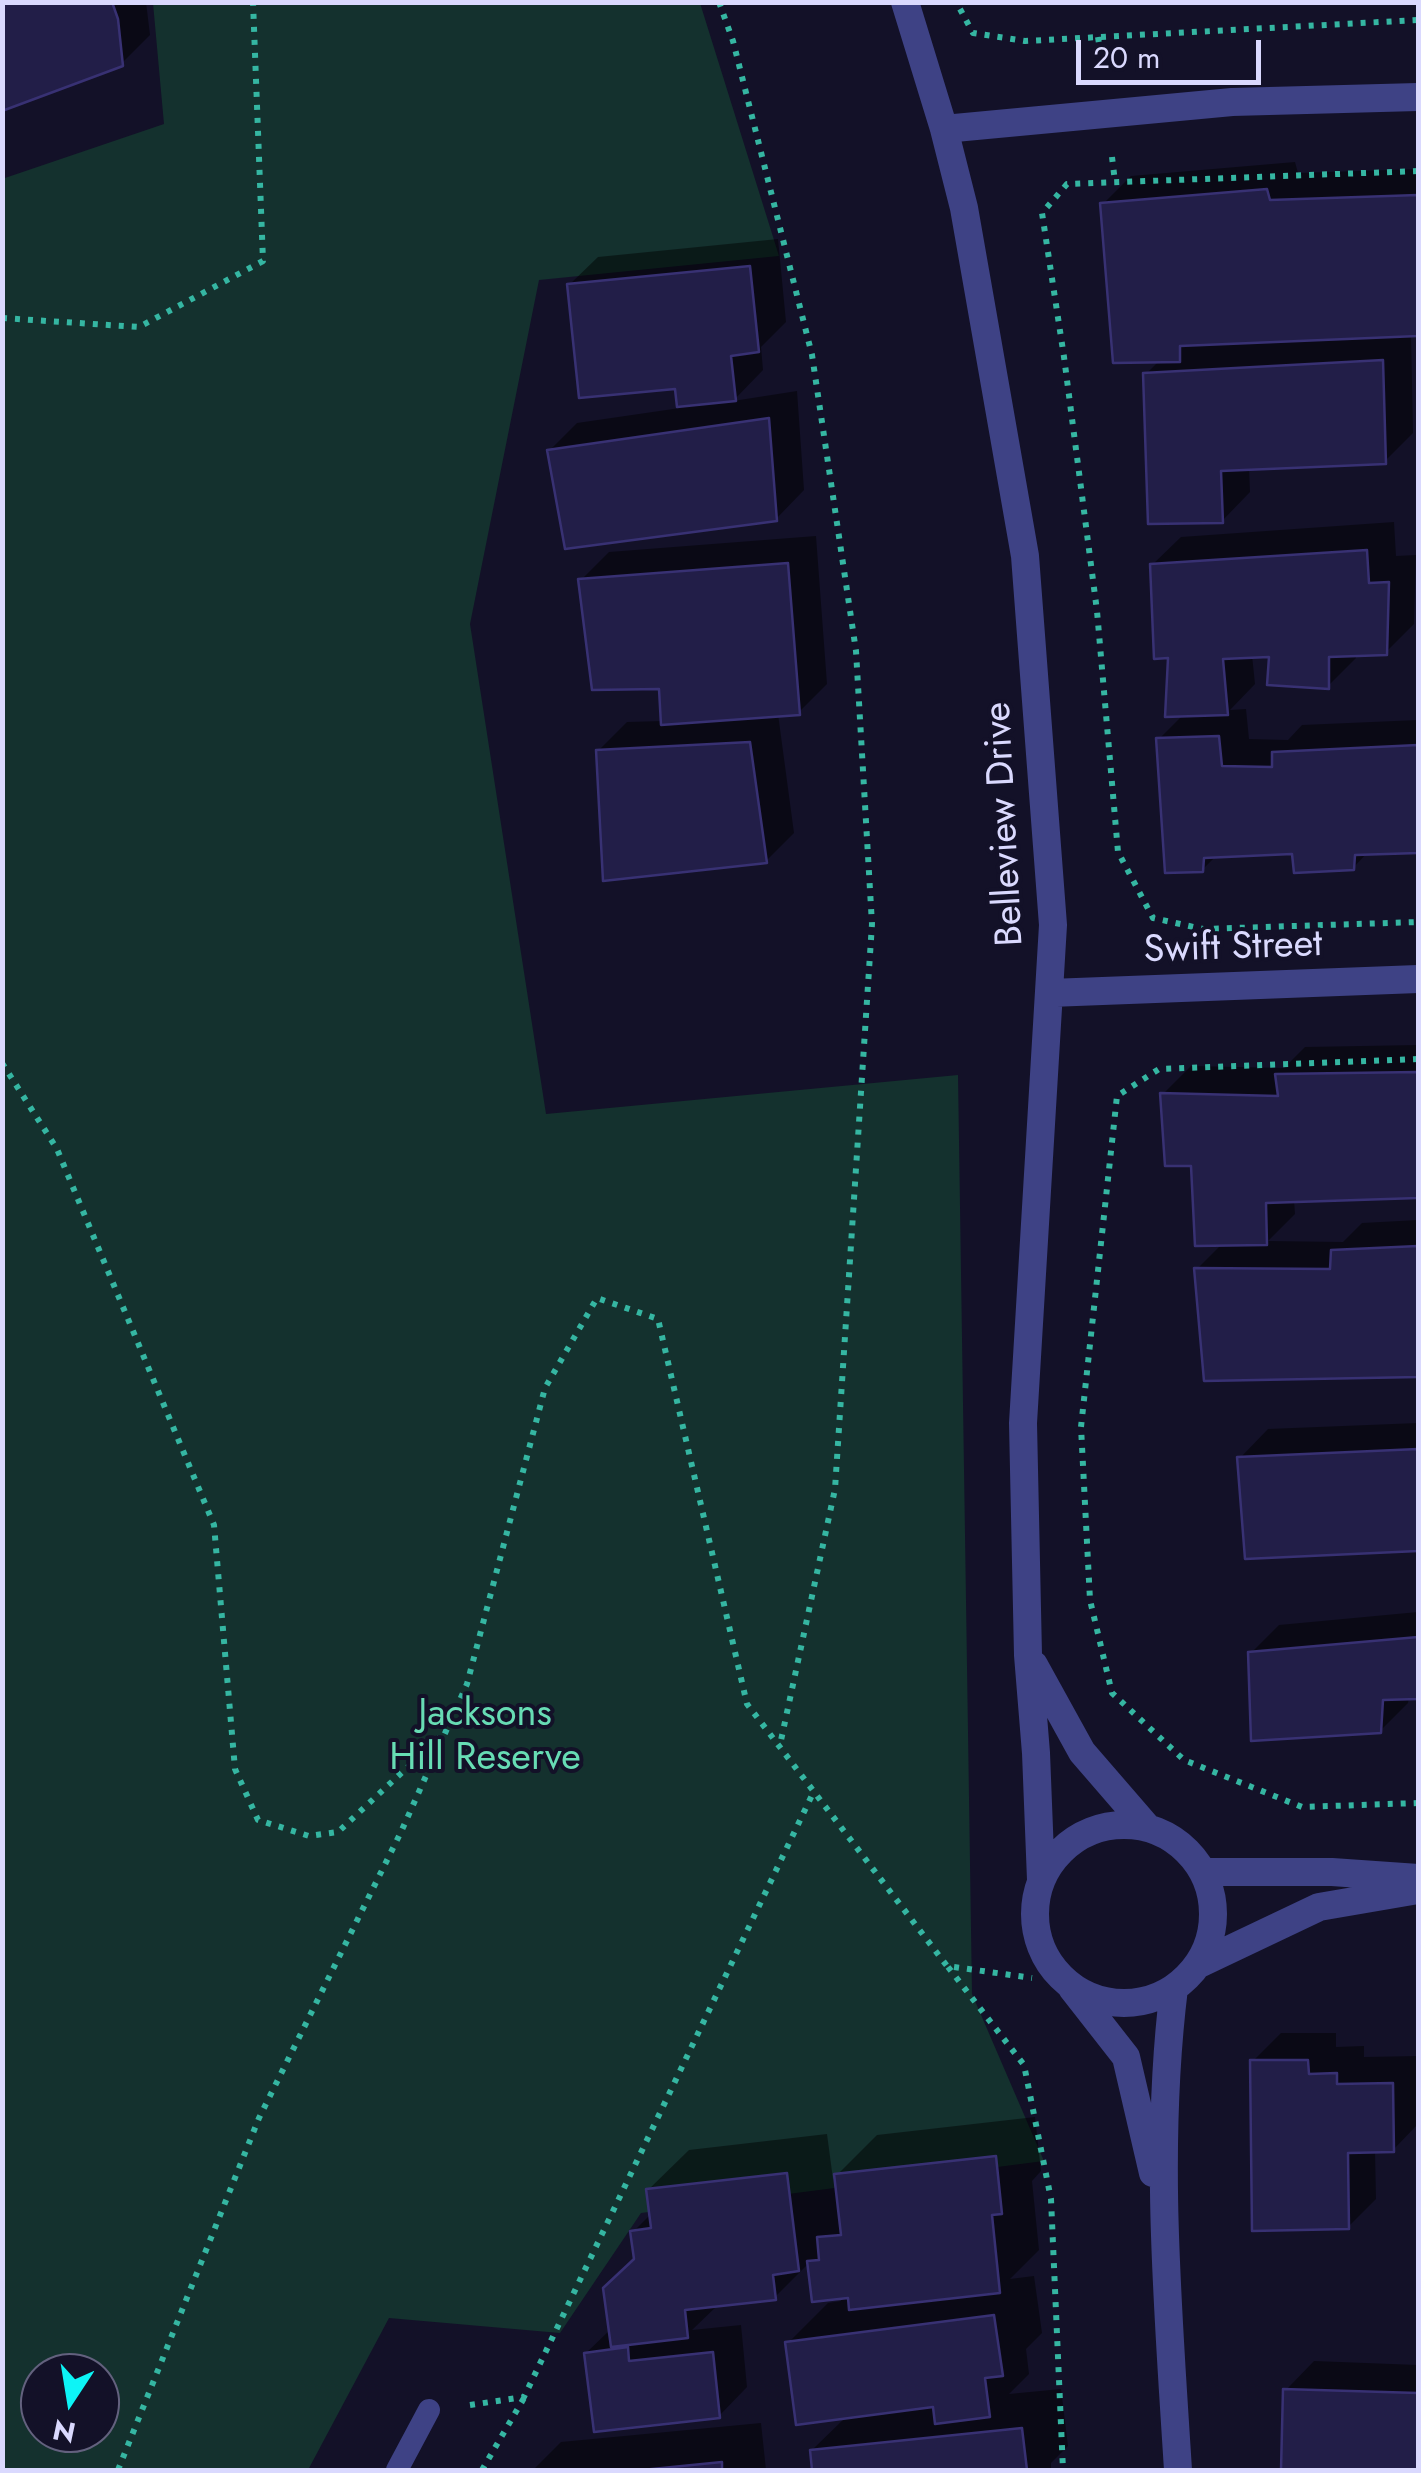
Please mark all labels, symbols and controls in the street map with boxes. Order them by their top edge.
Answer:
scale bar [1081,20,1266,82]
text: 20 m [1093,36,1160,79]
street label: Belleview Drive [977,701,1035,947]
street label: Swift Street [1143,923,1323,975]
park label: Jacksons Hill Reserve [389,1693,581,1782]
north arrow [20,2353,120,2453]
text: N [49,2409,79,2453]

